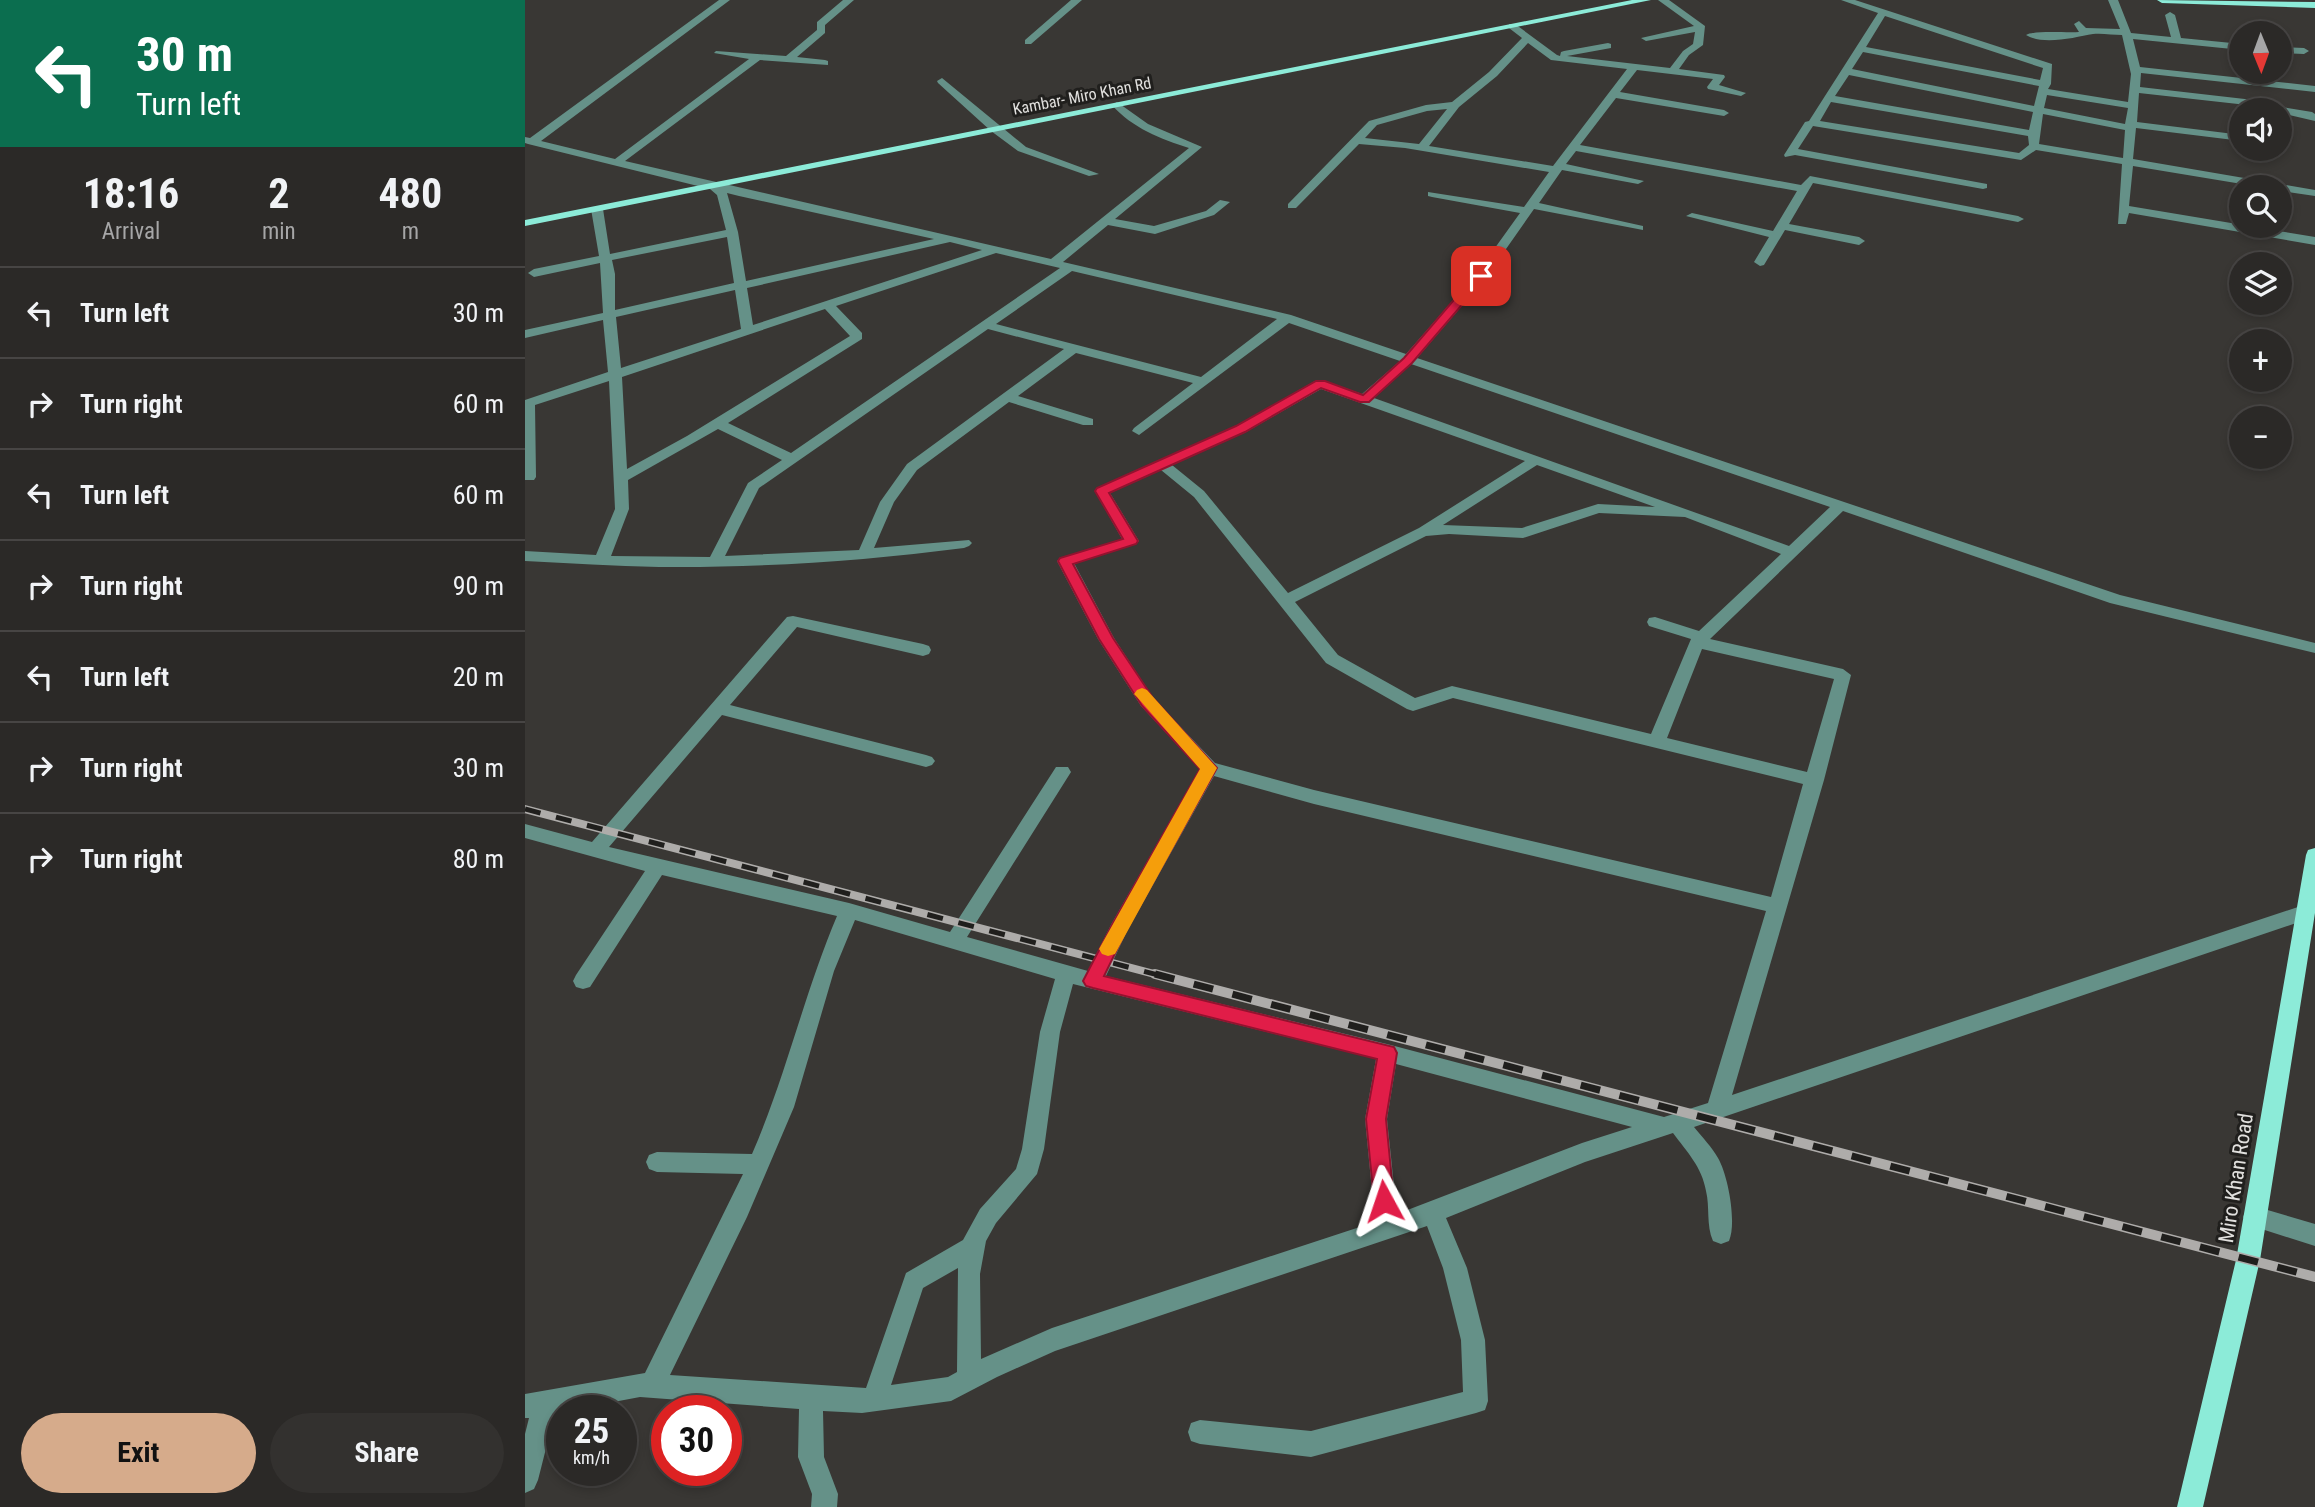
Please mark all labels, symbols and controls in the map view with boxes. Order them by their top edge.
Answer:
north arrow [2229,21,2293,84]
map controls [2229,21,2292,469]
text: 30 m [136,26,233,83]
icon: left [21,28,112,119]
street label: Kambar- Miro Khan Rd [1011,73,1153,119]
text: Turn left [136,85,241,123]
button: sound [2229,98,2292,161]
text: 18:16 [83,169,179,218]
text: 2 [268,169,289,218]
text: 480 [378,169,442,218]
button: search [2229,175,2292,238]
text: Arrival [102,218,160,245]
text: min [262,218,296,245]
text: m [402,218,419,245]
pin [1451,246,1511,306]
button: layers [2229,252,2292,315]
icon: arrive [1462,257,1500,295]
icon: left [21,294,59,332]
text: Turn left [80,298,169,328]
text: 30 m [453,298,504,328]
button: + [2229,329,2292,392]
icon: right [21,385,59,423]
text: Turn right [80,389,182,419]
text: 60 m [453,389,504,419]
button: − [2229,406,2292,469]
icon: left [21,476,59,514]
text: Turn left [80,480,169,510]
text: 60 m [453,480,504,510]
icon: right [21,567,59,605]
text: Turn right [80,571,182,601]
text: 90 m [453,571,504,601]
icon: left [21,658,59,696]
text: Turn left [80,662,169,692]
text: 20 m [453,662,504,692]
icon: right [21,749,59,787]
text: Turn right [80,753,182,783]
text: 30 m [453,753,504,783]
icon: right [21,840,59,878]
text: Turn right [80,844,182,874]
text: 80 m [453,844,504,874]
street label: Miro Khan Road [2214,1111,2258,1245]
position arrow [1347,1164,1421,1238]
speed limit sign: 30 [651,1395,742,1486]
text: 25 [574,1411,609,1452]
button: Exit [21,1413,256,1493]
button: Share [270,1413,504,1493]
text: km/h [573,1447,610,1468]

